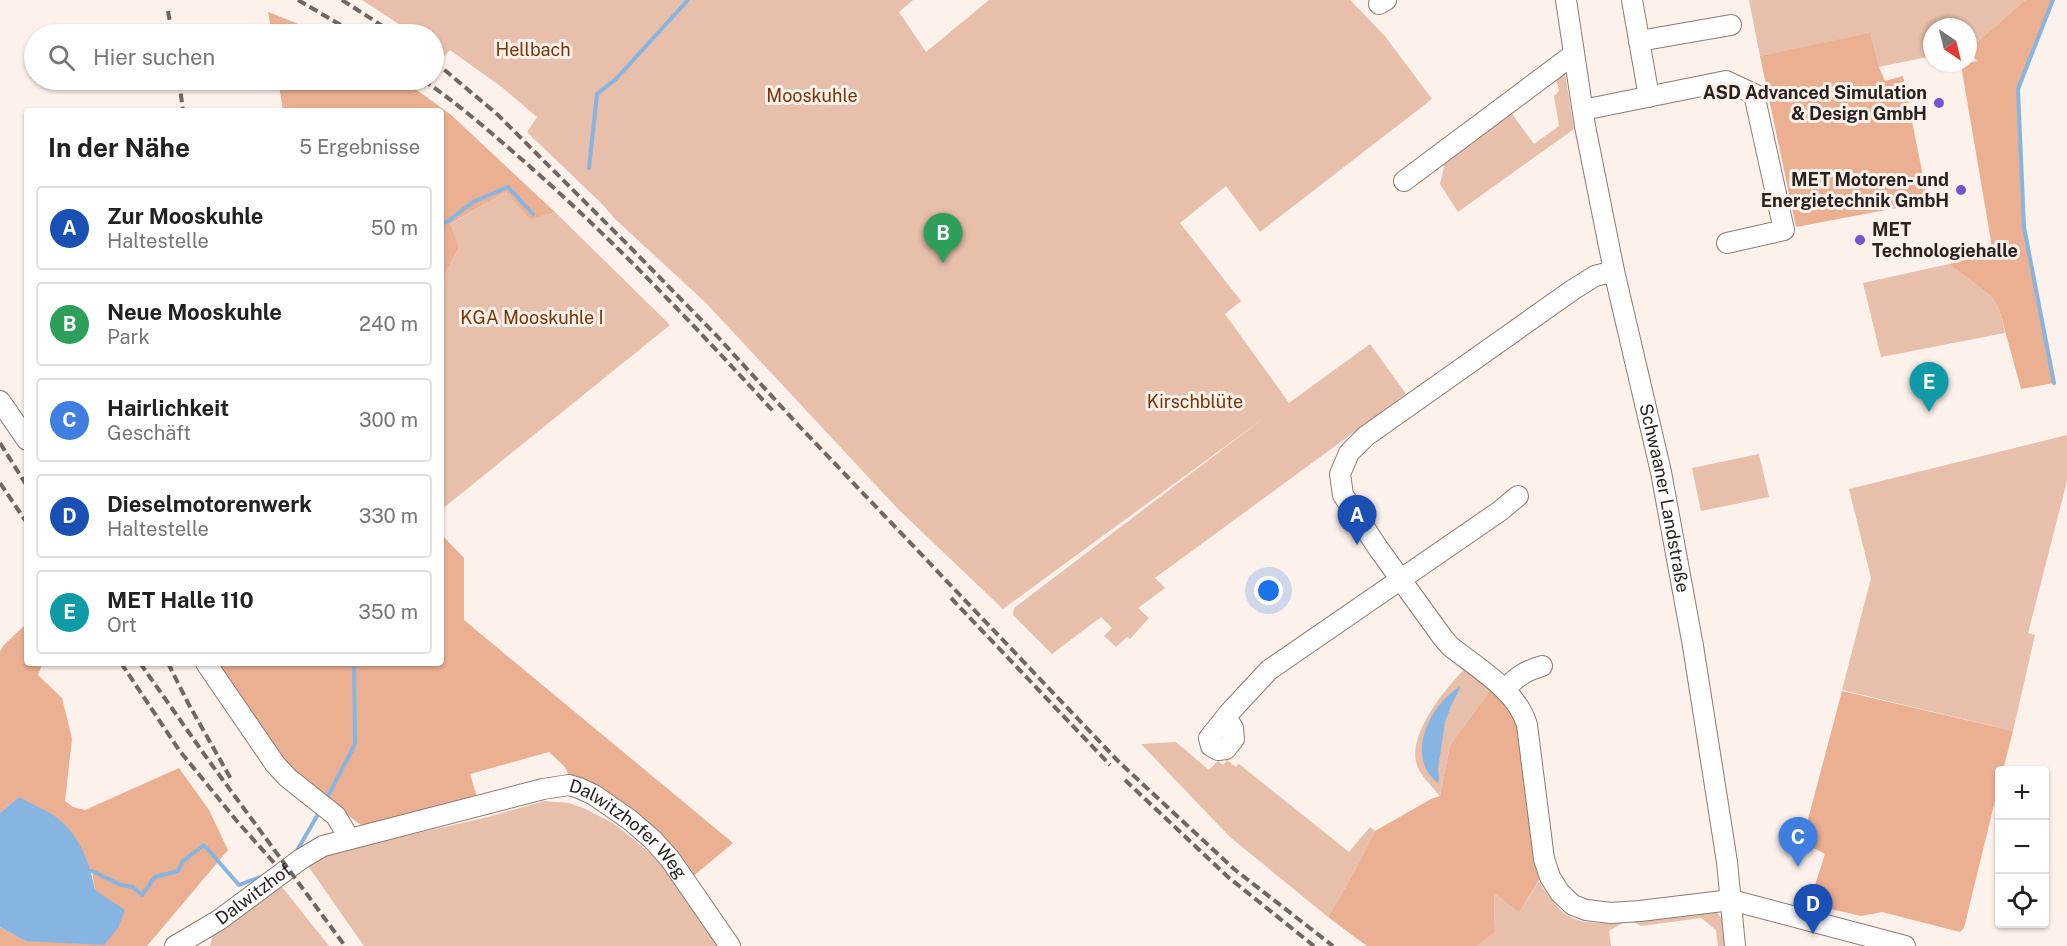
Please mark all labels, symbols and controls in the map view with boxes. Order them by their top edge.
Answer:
north arrow [1923,18,1977,72]
search box [24,24,444,90]
park label: Hellbach [495,39,571,60]
icon: search [45,41,78,74]
text: Hier suchen [93,44,215,70]
place label: ASD Advanced Simulation & Design GmbH [1703,82,1927,124]
park label: Mooskuhle [766,85,858,106]
marker: ASD Advanced Simulation & Design GmbH [1932,96,1946,110]
text: In der Nähe [48,132,190,163]
text: 5 Ergebnisse [299,135,420,159]
place label: MET Motoren- und Energietechnik GmbH [1761,169,1949,211]
marker: MET Motoren- und Energietechnik GmbH [1954,183,1968,197]
text: Zur Mooskuhle [107,203,264,229]
pin: B [924,214,962,263]
text: A [62,216,77,240]
text: 50 m [371,216,418,240]
place label: MET Technologiehalle [1872,219,2018,261]
text: Haltestelle [107,229,209,253]
marker: MET Technologiehalle [1853,233,1867,247]
text: Neue Mooskuhle [107,299,282,325]
park label: KGA Mooskuhle I [460,307,604,328]
text: B [63,312,76,336]
text: 240 m [359,312,418,336]
text: Park [107,325,150,349]
pin: E [1910,362,1948,412]
park label: Kirschblüte [1147,391,1243,412]
text: Hairlichkeit [107,395,229,421]
street label: Schwaaner Landstraße [1635,402,1694,594]
text: C [62,408,77,432]
text: 300 m [359,408,418,432]
text: Geschäft [107,421,191,445]
text: Dieselmotorenwerk [107,491,312,517]
pin: A [1338,496,1376,545]
text: D [62,504,77,528]
text: 330 m [359,504,418,528]
text: Haltestelle [107,517,209,541]
your location [1254,576,1283,605]
text: MET Halle 110 [107,587,254,613]
text: E [63,600,76,624]
text: 350 m [358,600,418,624]
text: Ort [107,613,137,637]
map controls [1995,766,2049,928]
button: + [1995,766,2049,820]
street label: Dalwitzhofer Weg [567,775,691,883]
pin: C [1778,818,1818,867]
button: − [1995,820,2049,874]
street label: Dalwitzhof [211,859,295,929]
button: locate [1995,874,2049,928]
pin: D [1794,884,1832,934]

